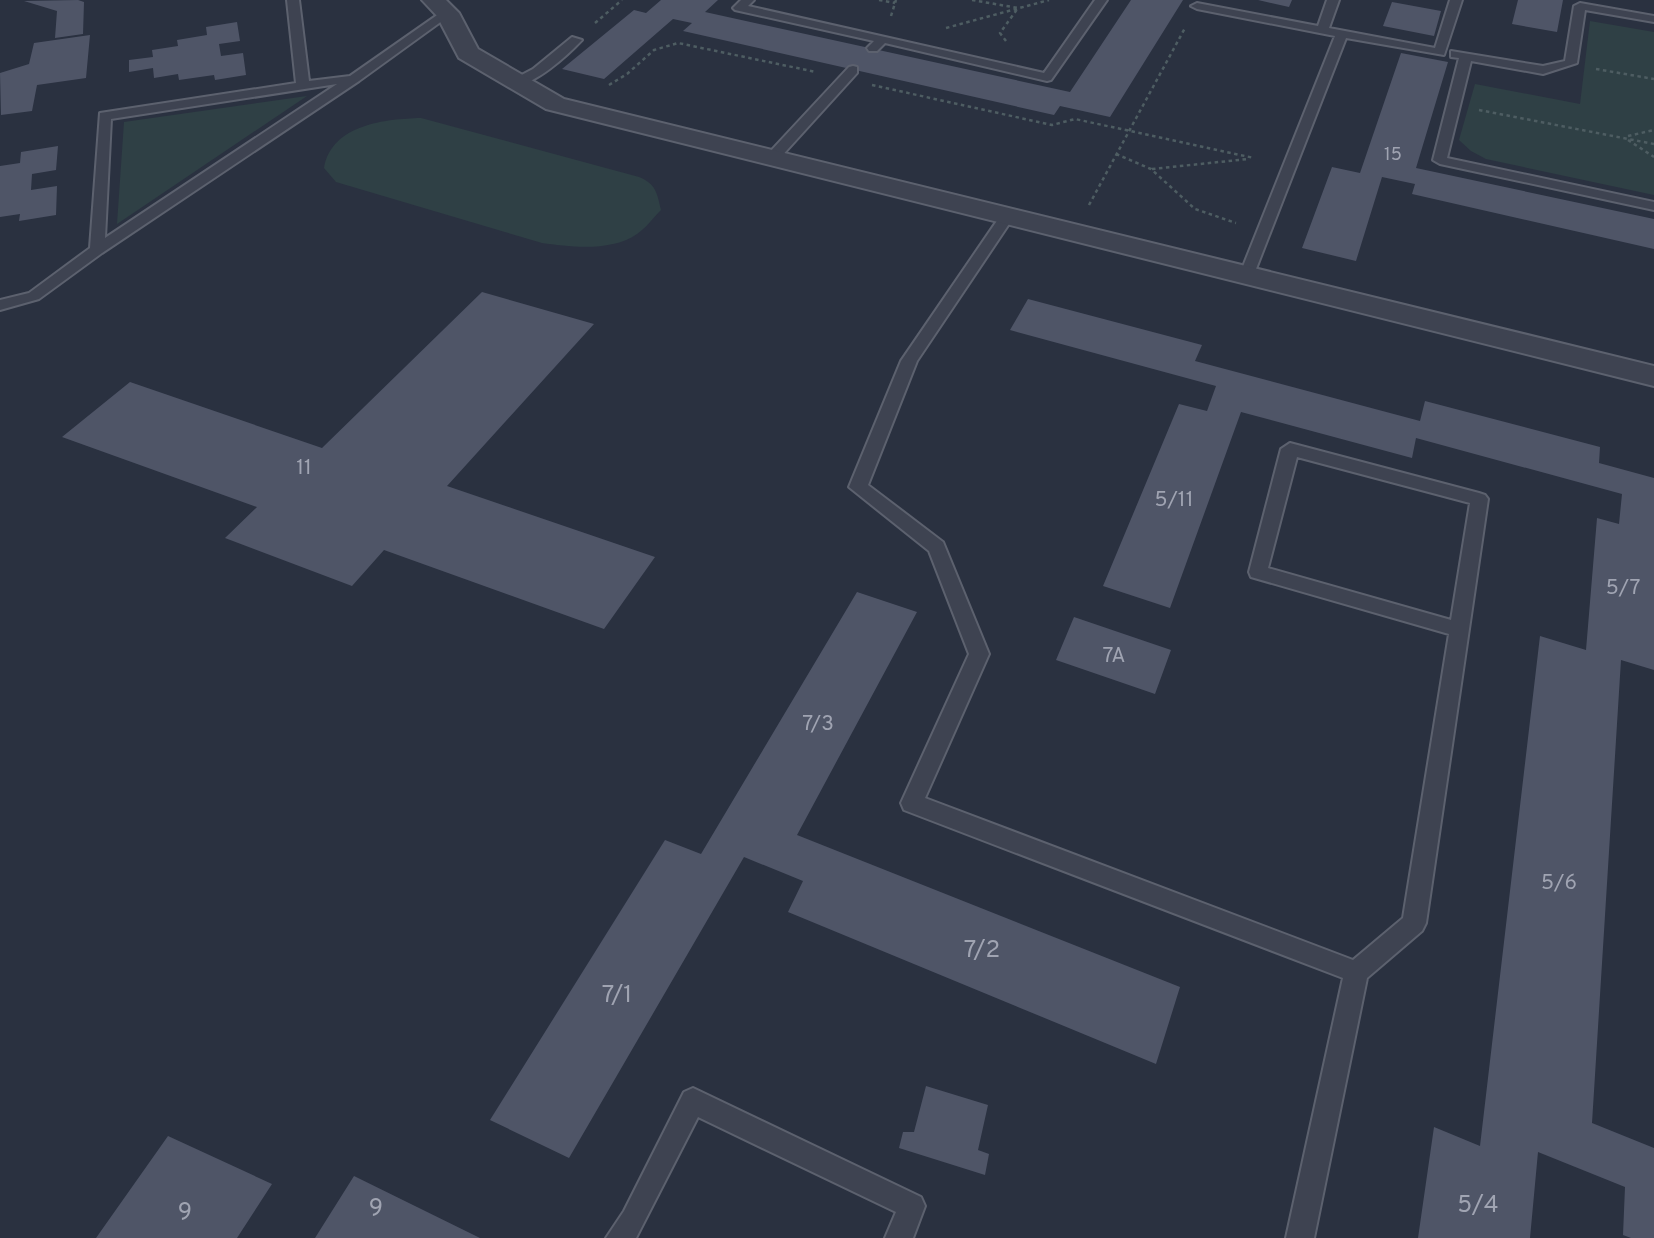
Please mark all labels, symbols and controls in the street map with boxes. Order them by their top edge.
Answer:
house number: 15 [1384,144,1402,167]
house number: 11 [296,455,312,482]
house number: 5/11 [1155,487,1194,514]
house number: 5/7 [1606,575,1640,602]
house number: 7А [1103,643,1125,670]
house number: 7/3 [802,711,834,738]
house number: 5/6 [1541,870,1577,897]
house number: 7/2 [964,936,1000,966]
house number: 7/1 [602,981,632,1011]
house number: 5/4 [1457,1191,1499,1221]
house number: 9 [369,1194,383,1224]
house number: 9 [178,1198,192,1228]

